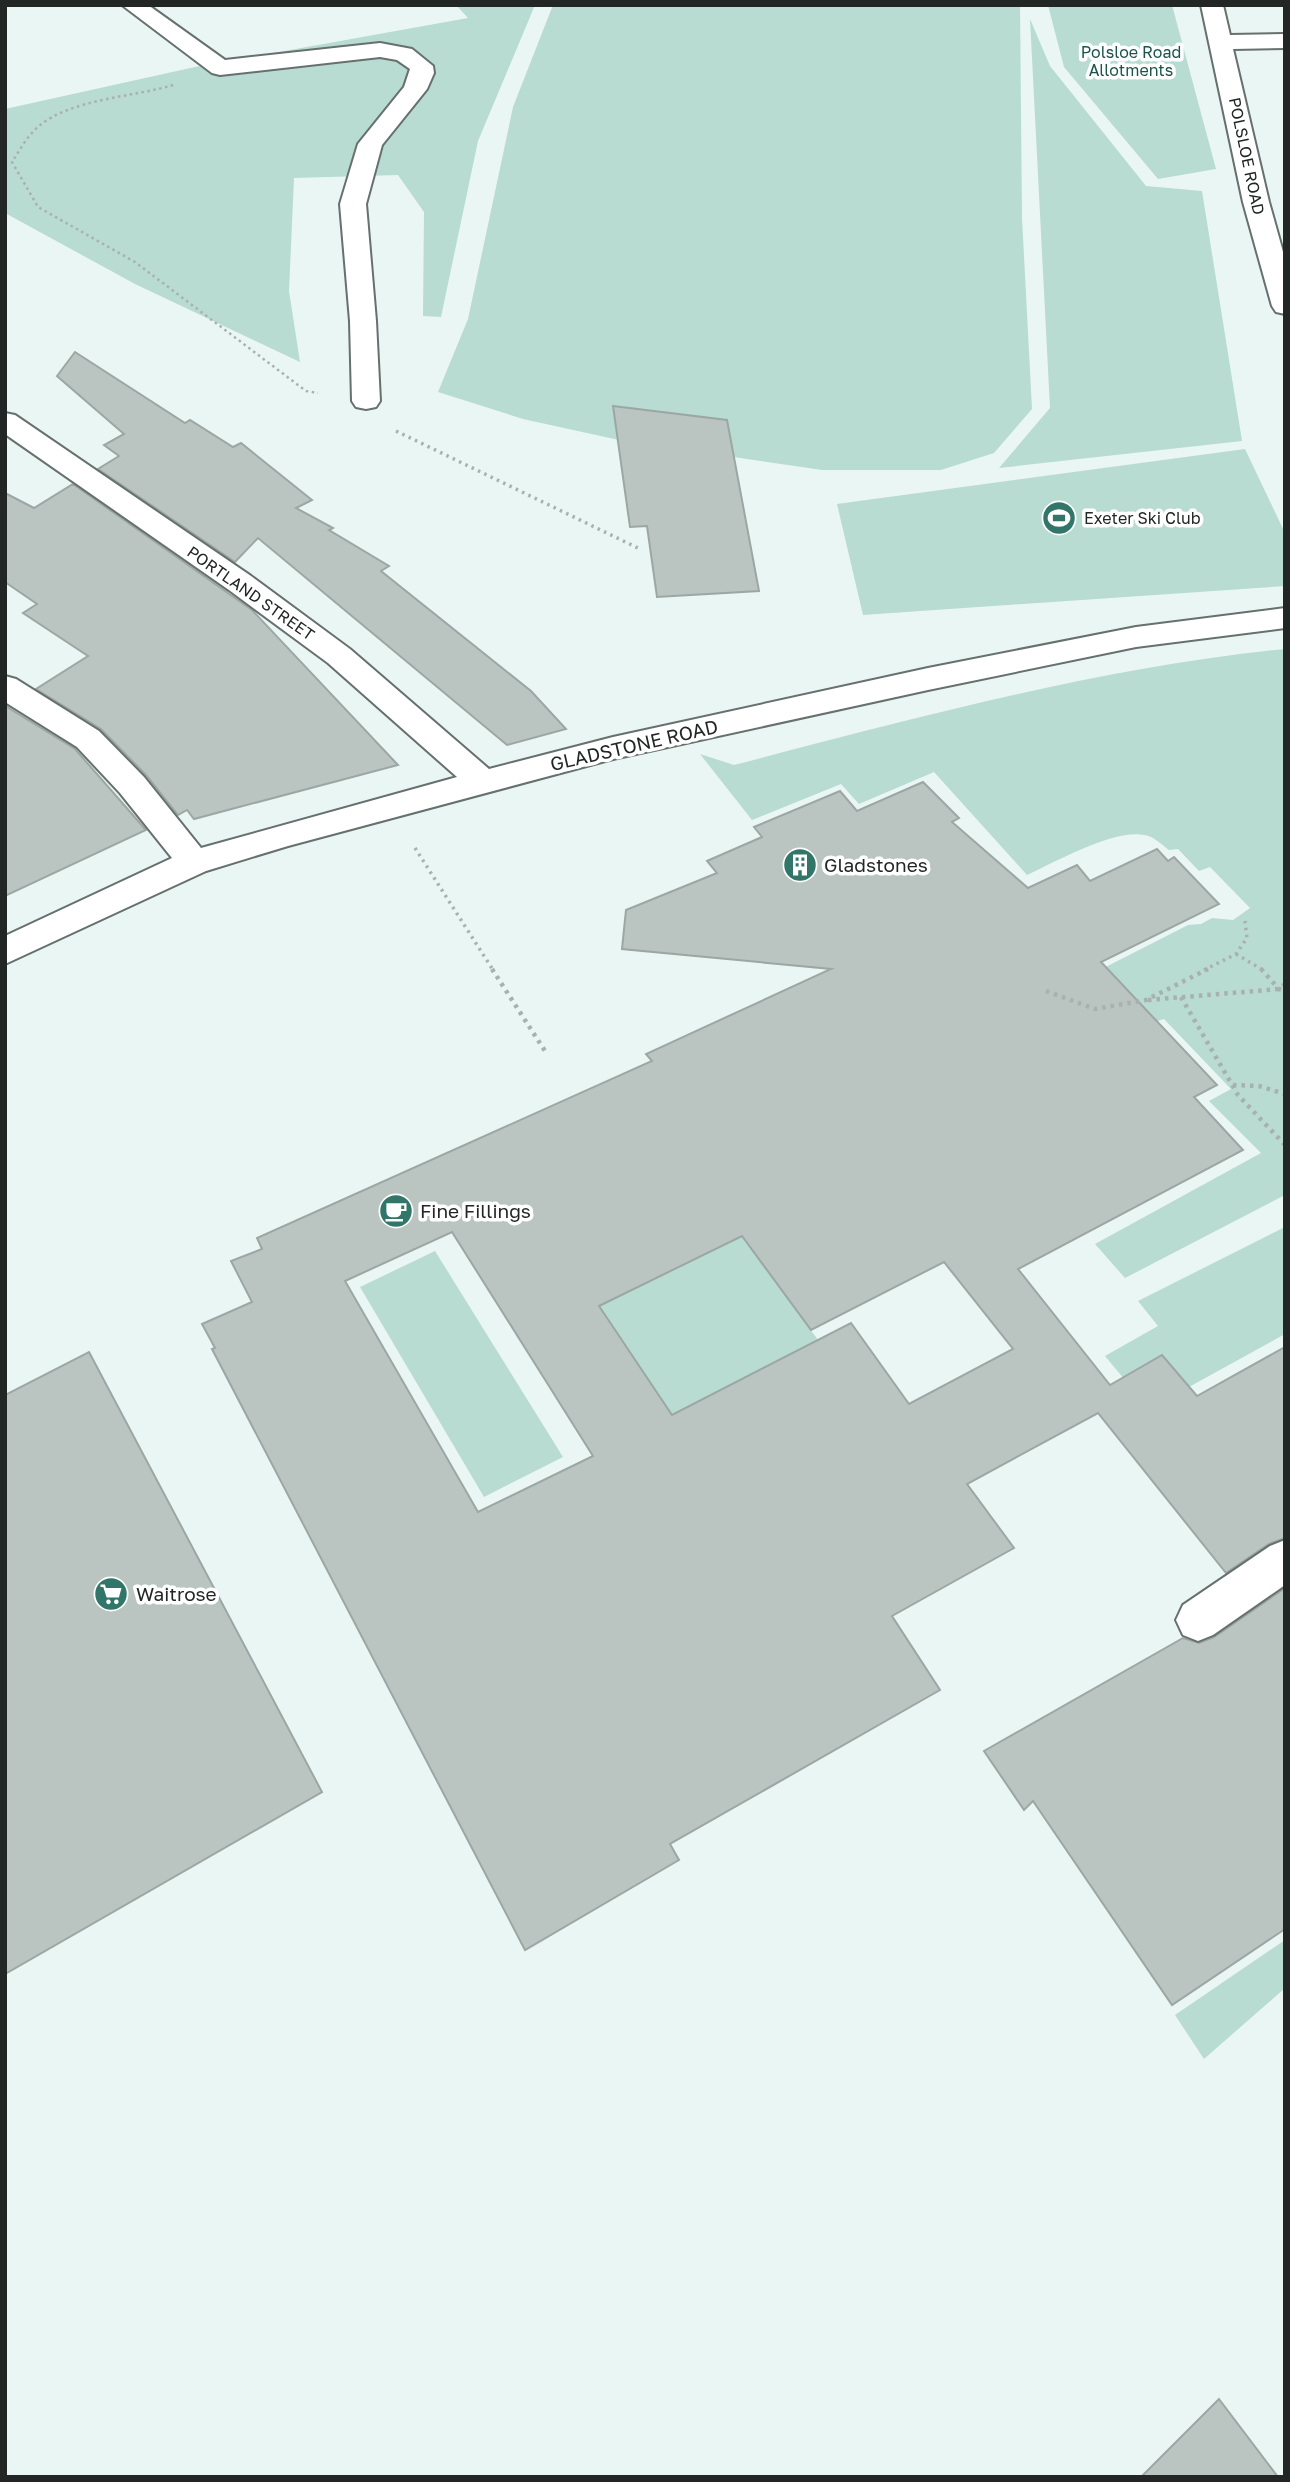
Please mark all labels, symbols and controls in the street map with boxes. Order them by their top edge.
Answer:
park label: Polsloe Road Allotments [1081,42,1181,80]
street label: POLSLOE ROAD [1225,95,1269,217]
sports icon: Exeter Ski Club [1040,499,1078,537]
place label: Exeter Ski Club [1084,508,1201,528]
street label: PORTLAND STREET [183,541,319,645]
street label: GLADSTONE ROAD [548,714,720,775]
building icon: Gladstones [781,846,819,884]
place label: Gladstones [824,853,928,876]
cafe icon: Fine Fillings [377,1192,415,1230]
place label: Fine Fillings [420,1199,531,1222]
supermarket icon: Waitrose [92,1575,130,1613]
place label: Waitrose [136,1582,217,1605]

